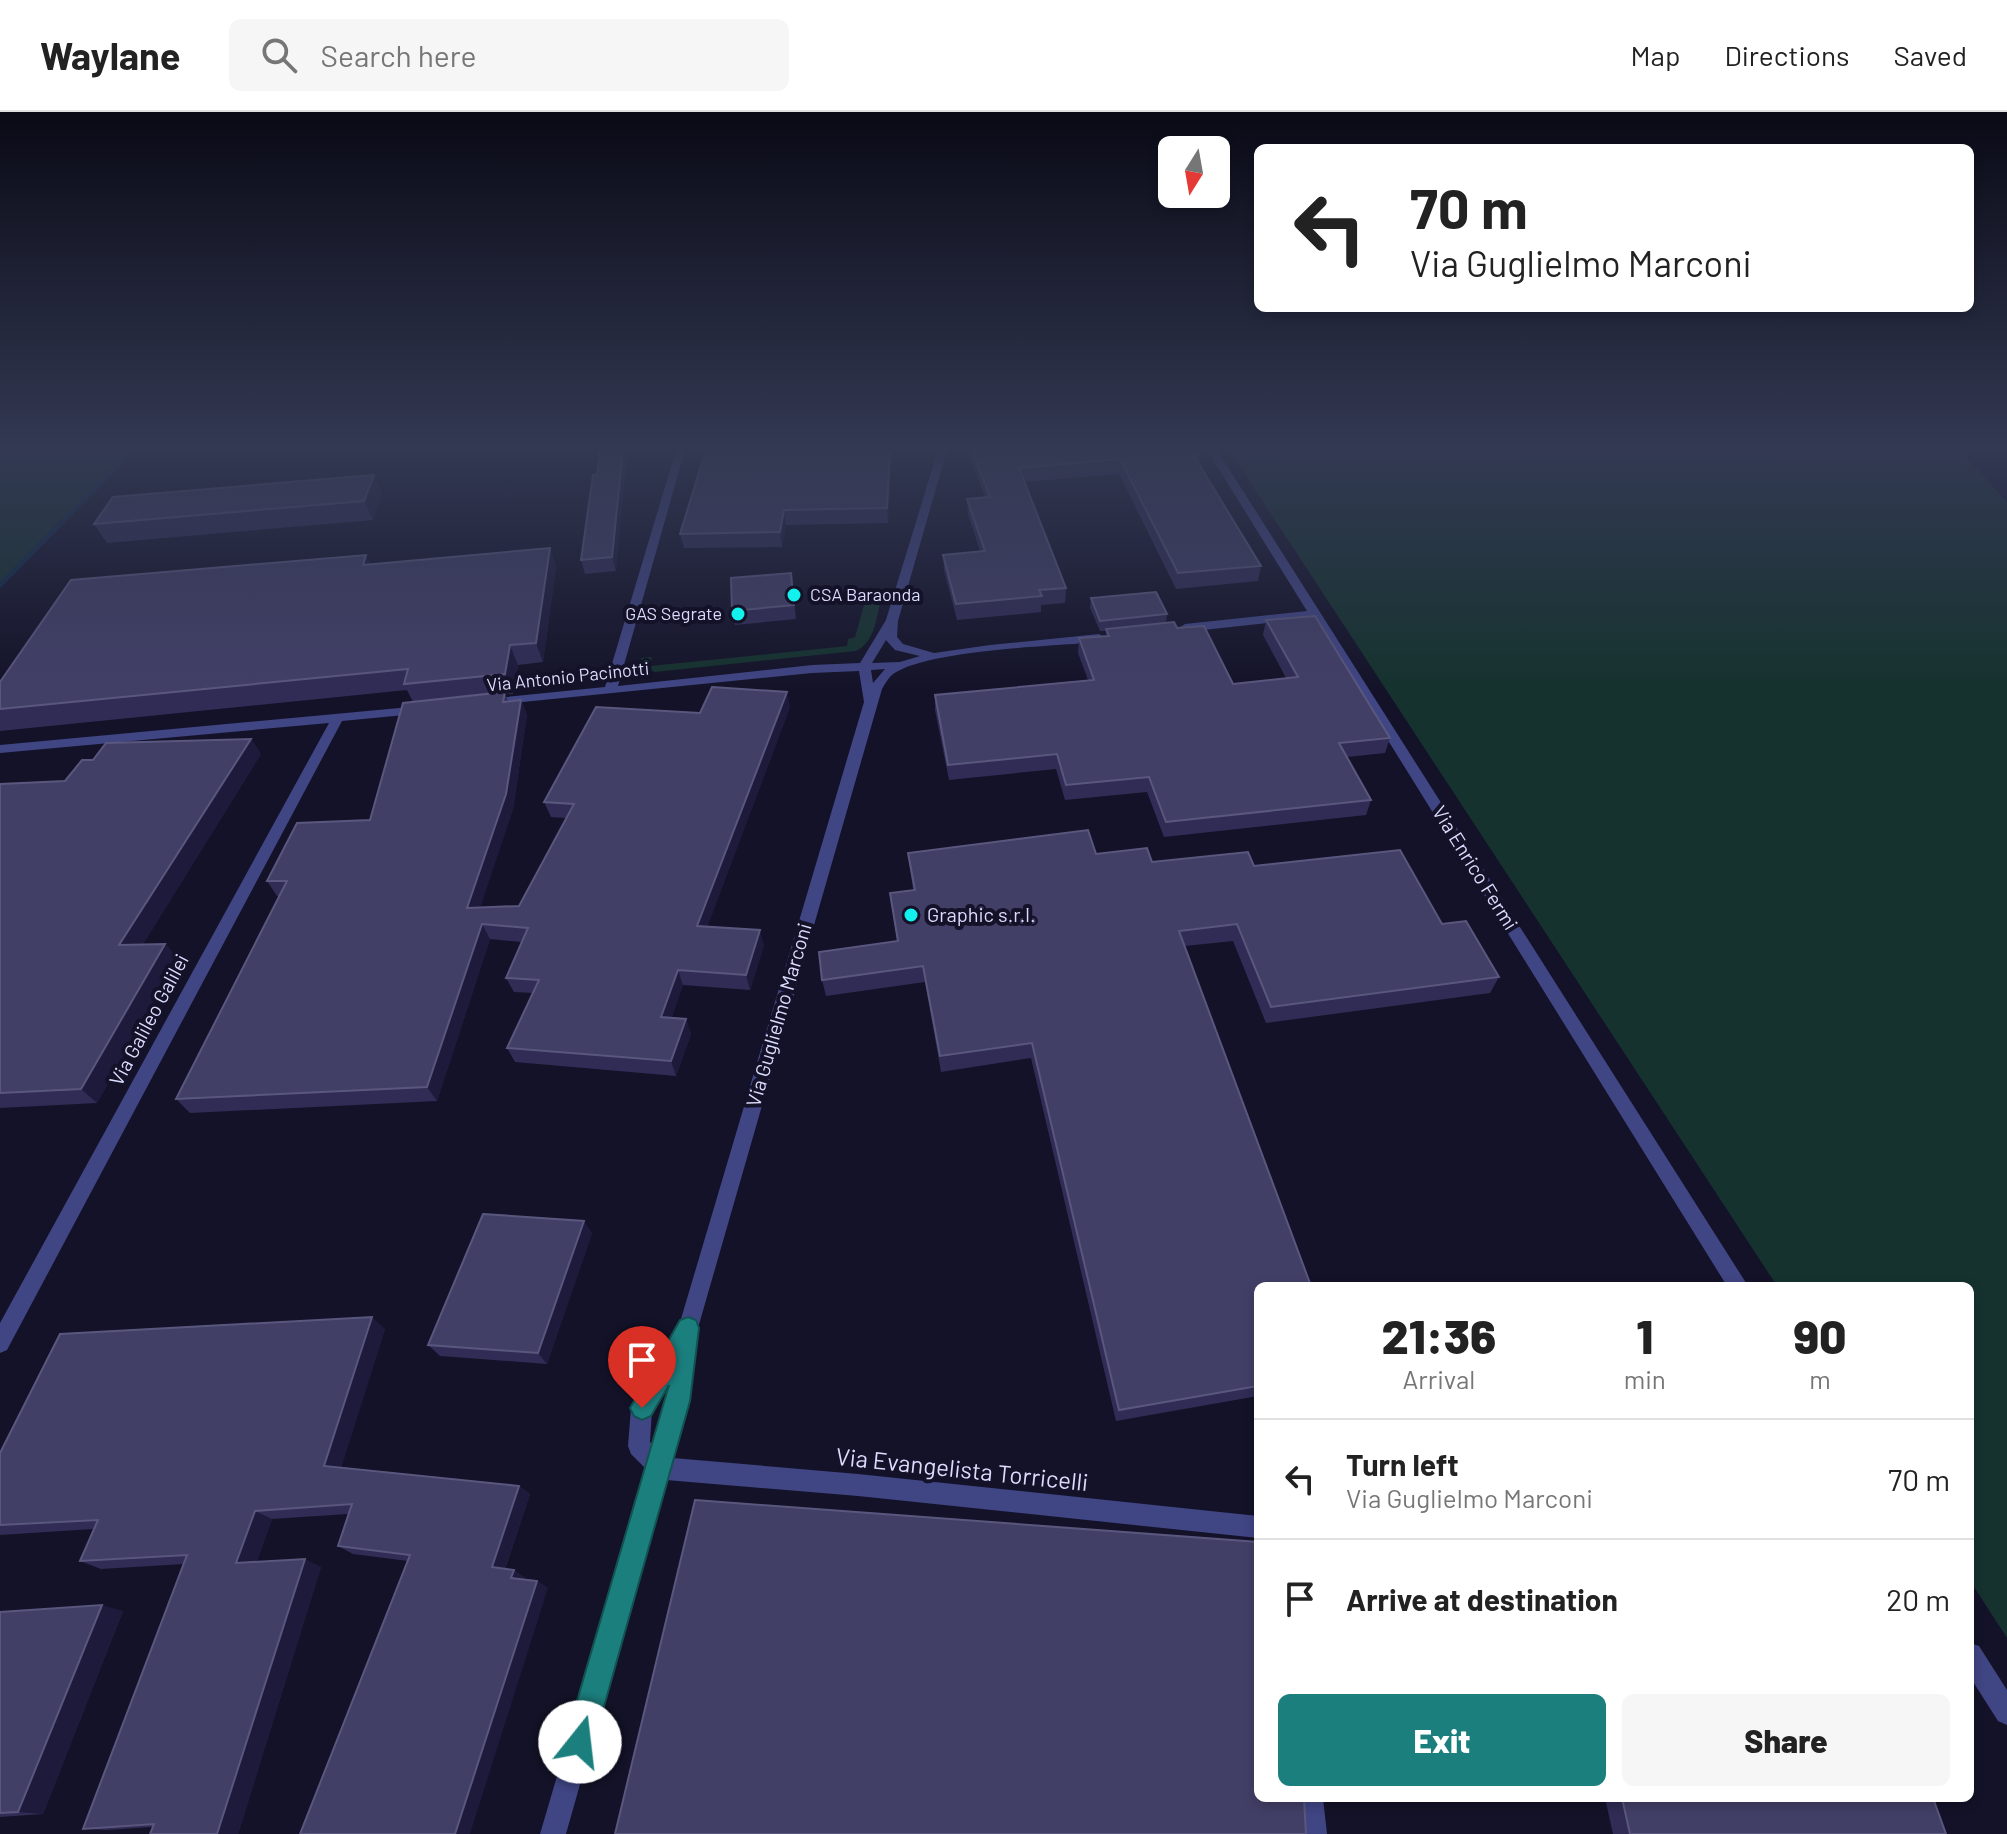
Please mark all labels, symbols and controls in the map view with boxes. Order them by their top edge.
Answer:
search box [229,19,789,91]
text: Waylane [40,32,181,78]
icon: search [257,33,301,77]
text: Search here [321,37,476,73]
text: Map [1631,38,1680,72]
text: Directions [1724,38,1850,72]
text: Saved [1894,38,1967,72]
north arrow [1158,136,1230,208]
map controls [1158,136,1230,208]
text: 70 m [1410,173,1528,240]
icon: left [1278,176,1382,280]
text: Via Guglielmo Marconi [1410,241,1752,284]
place label: CSA Baraonda [810,583,920,605]
marker: CSA Baraonda [785,586,803,604]
place label: GAS Segrate [625,602,722,624]
marker: GAS Segrate [729,605,747,623]
street label: Via Antonio Pacinotti [486,657,650,695]
street label: Via Enrico Fermi [1428,801,1524,934]
place label: Graphic s.r.l. [927,902,1036,926]
marker: Graphic s.r.l. [902,906,920,924]
street label: Via Guglielmo Marconi [740,920,816,1109]
street label: Via Galileo Galilei [103,950,193,1089]
text: 21:36 [1382,1306,1496,1364]
text: 1 [1636,1306,1653,1364]
text: 90 [1793,1306,1846,1364]
pin [608,1326,676,1408]
icon: arrive [620,1338,664,1382]
text: Arrival [1402,1363,1475,1394]
text: min [1624,1363,1666,1394]
text: m [1809,1363,1831,1394]
street label: Via Evangelista Torricelli [834,1441,1090,1496]
text: Turn left [1346,1446,1459,1482]
icon: left [1278,1457,1322,1501]
text: 70 m [1888,1461,1950,1497]
text: Via Guglielmo Marconi [1346,1482,1593,1513]
icon: arrive [1278,1577,1322,1621]
text: Arrive at destination [1346,1581,1618,1617]
text: 20 m [1886,1581,1950,1617]
button: Exit [1278,1694,1606,1786]
button: Share [1622,1694,1950,1786]
position arrow [538,1700,622,1784]

